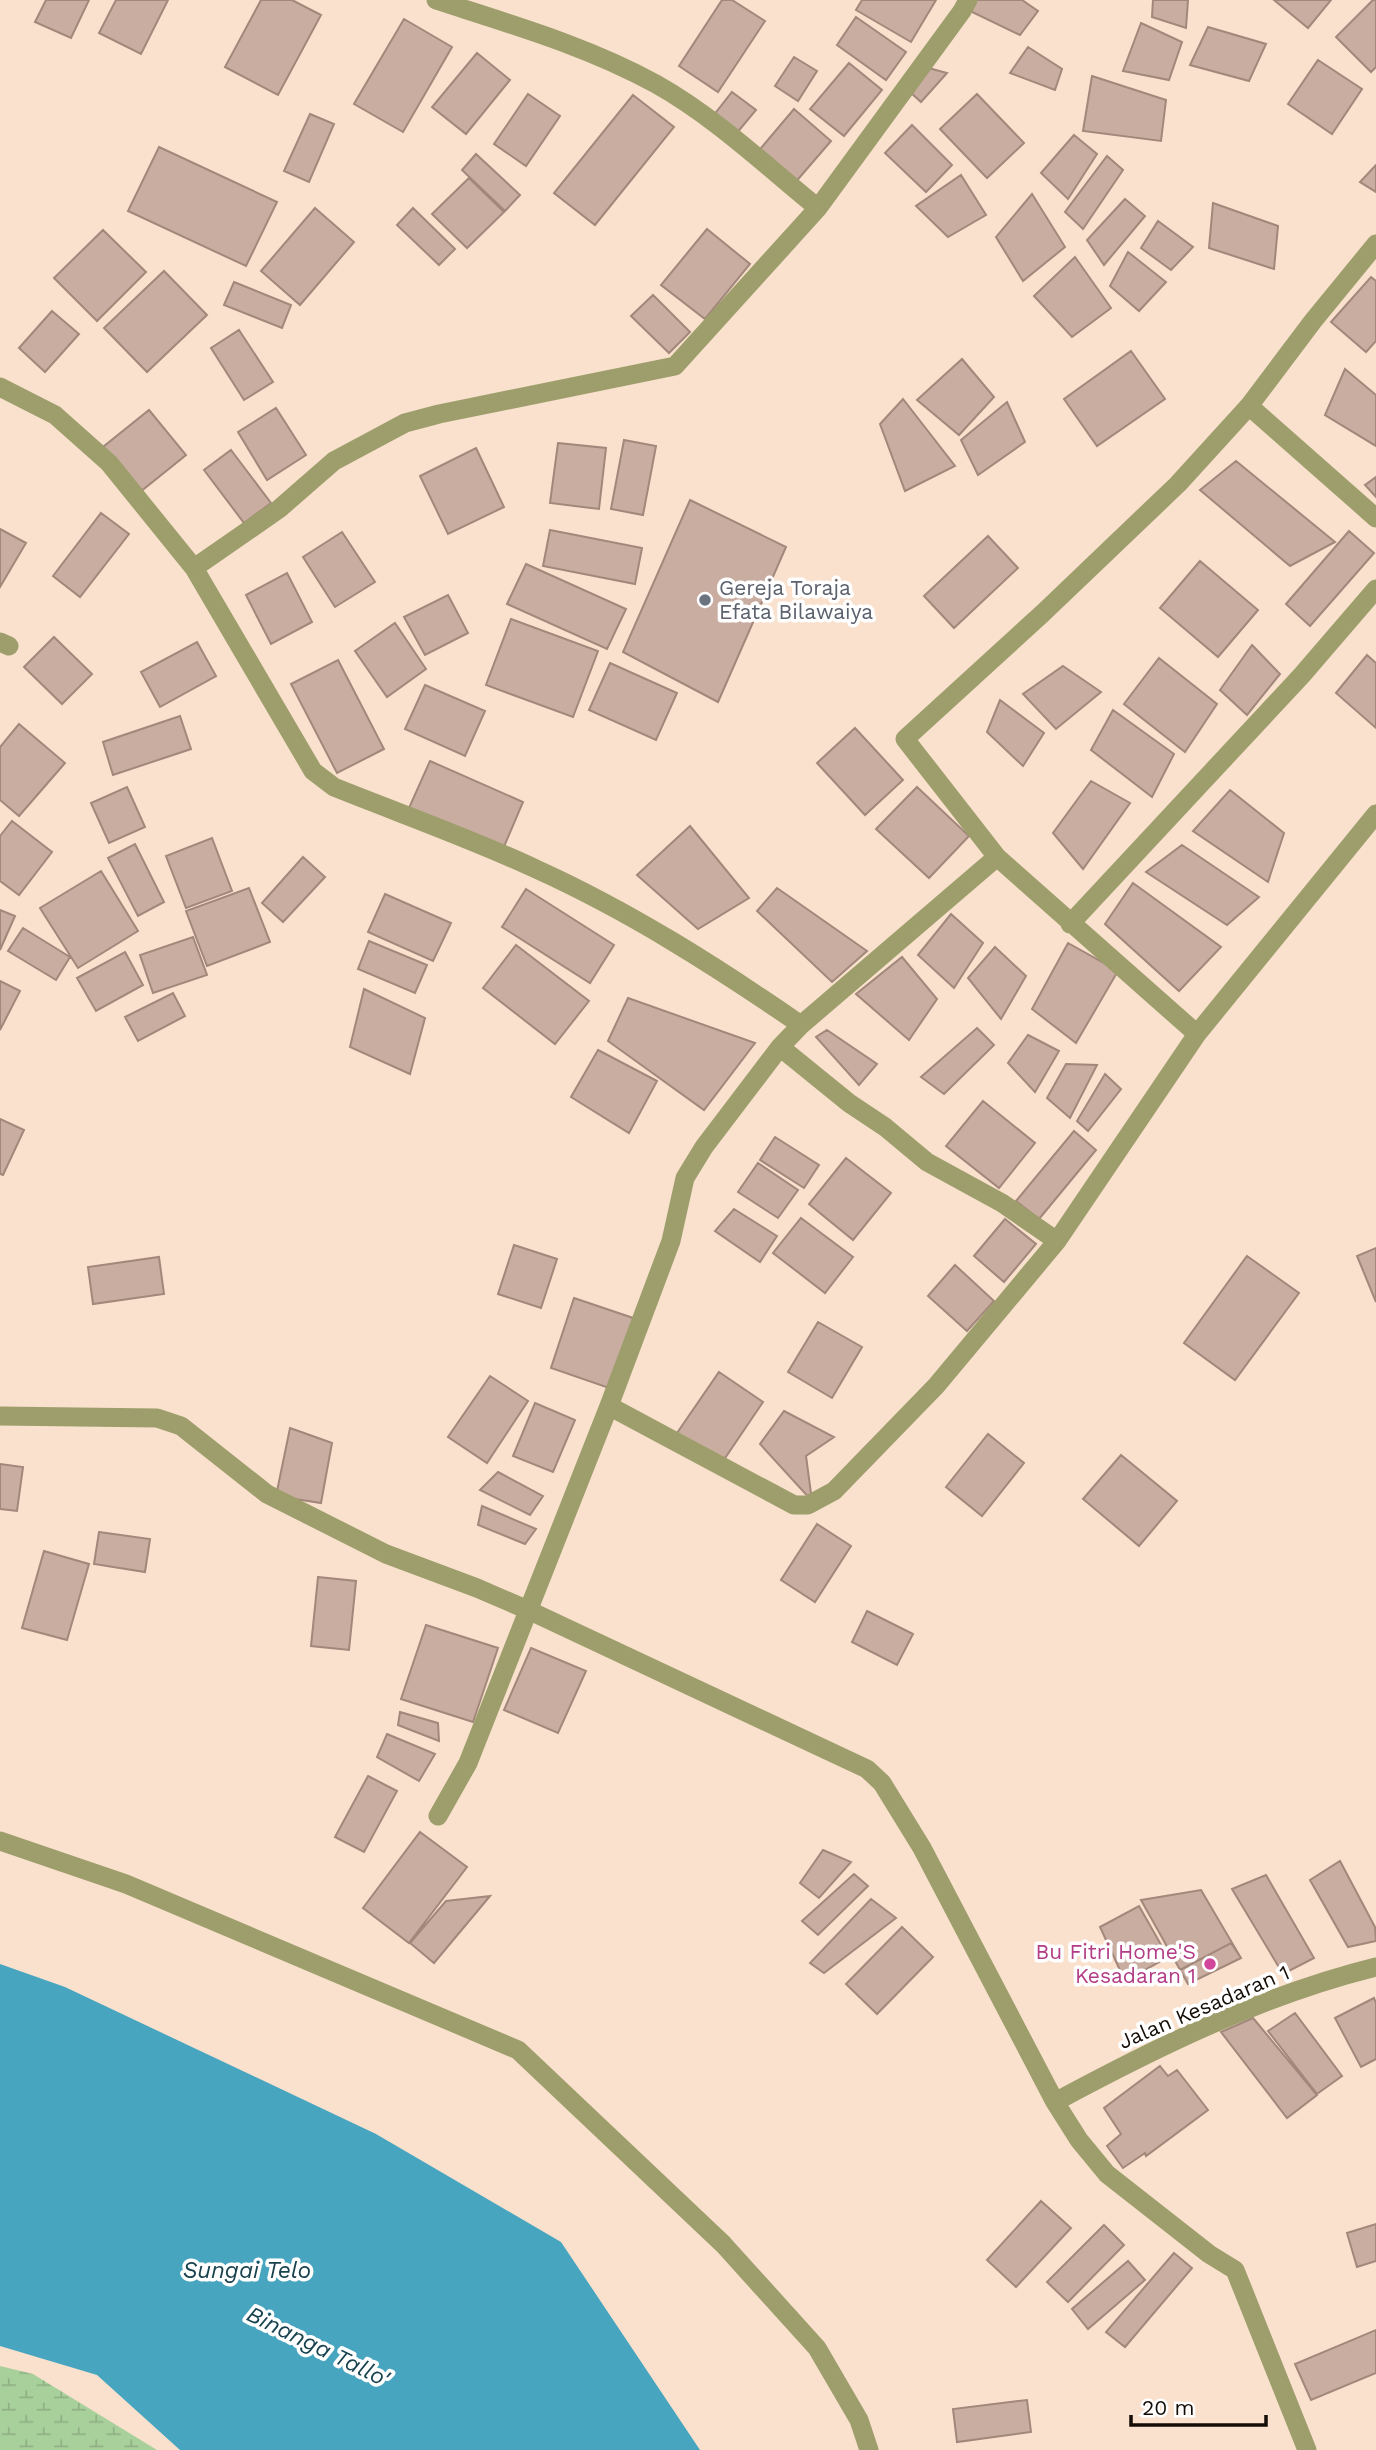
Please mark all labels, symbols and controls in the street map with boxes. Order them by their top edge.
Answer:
place label: Gereja Toraja Efata Bilawaiya [719,575,873,624]
marker: Gereja Toraja Efata Bilawaiya [697,592,713,608]
place label: Bu Fitri Home'S Kesadaran 1 [1036,1939,1196,1988]
marker: Bu Fitri Home'S Kesadaran 1 [1202,1956,1218,1972]
street label: Jalan Kesadaran 1 [1115,1959,1293,2054]
water label: Sungai Telo [183,2257,311,2284]
water label: Binanga Tallo' [242,2300,395,2393]
scale bar [1131,2384,1266,2428]
text: 20 m [1142,2395,1194,2420]

